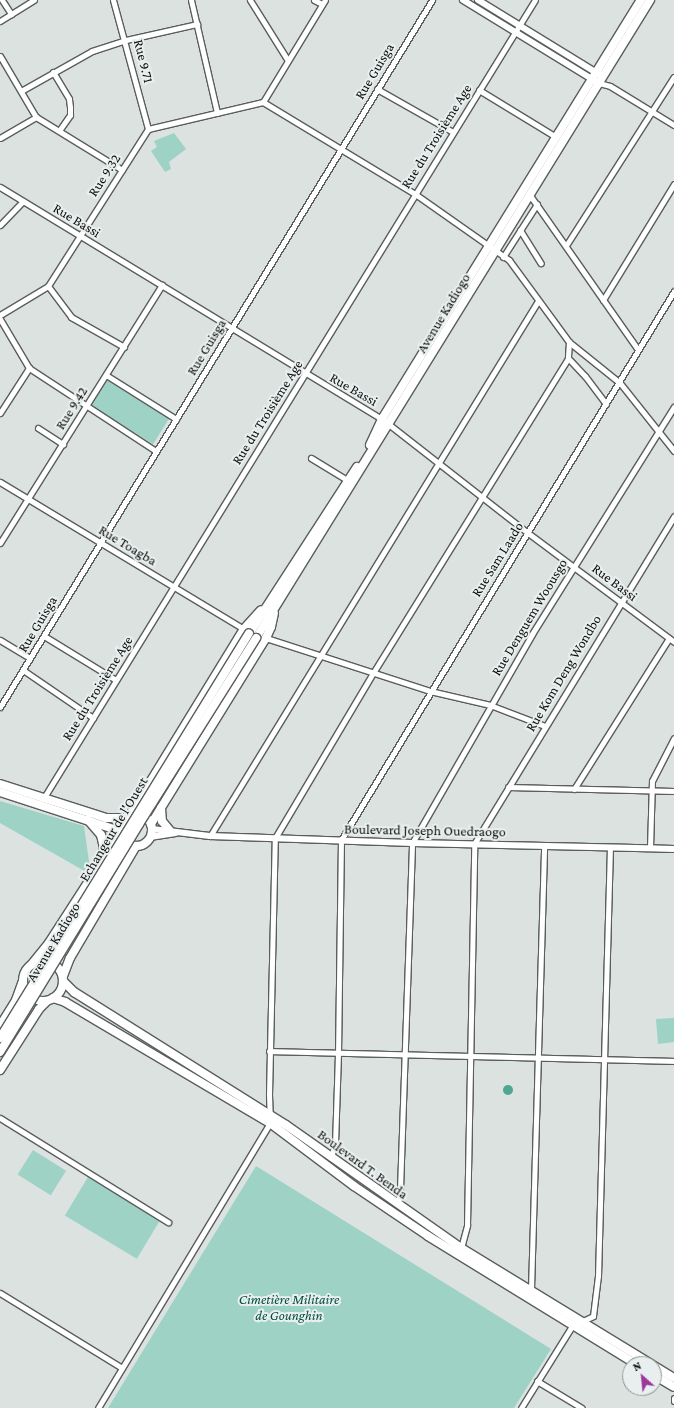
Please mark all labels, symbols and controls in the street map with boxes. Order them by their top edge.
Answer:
street label: Rue 9.71 [130,37,158,85]
street label: Rue Guisga [351,40,397,102]
street label: Rue du Troisième Age [397,81,475,191]
street label: Rue 9.32 [84,151,124,199]
street label: Rue Bassi [50,199,104,241]
street label: Avenue Kadiogo [413,270,473,356]
street label: Rue Guisga [183,316,229,378]
street label: Rue du Troisième Age [228,357,306,467]
street label: Rue Bassi [327,369,381,409]
street label: Rue 9.42 [51,384,91,432]
street label: Rue Sam Laado [467,519,527,599]
street label: Rue Toagba [96,521,160,569]
street label: Rue Denguem Woousgo [487,555,571,679]
street label: Rue Bassi [589,559,641,605]
street label: Rue Guisga [14,593,60,655]
street label: Rue Kom Deng Wondbo [522,612,604,734]
street label: Rue du Troisième Age [58,633,136,743]
street label: Echangeur de l'Ouest [75,774,151,884]
street label: Boulevard Joseph Ouedraogo [344,820,506,840]
street label: Avenue Kadiogo [23,899,83,985]
street label: Boulevard T. Benda [315,1126,411,1202]
park label: Cimetière Militaire de Gounghin [239,1291,339,1324]
north arrow [622,1356,662,1396]
text: N [631,1359,643,1373]

